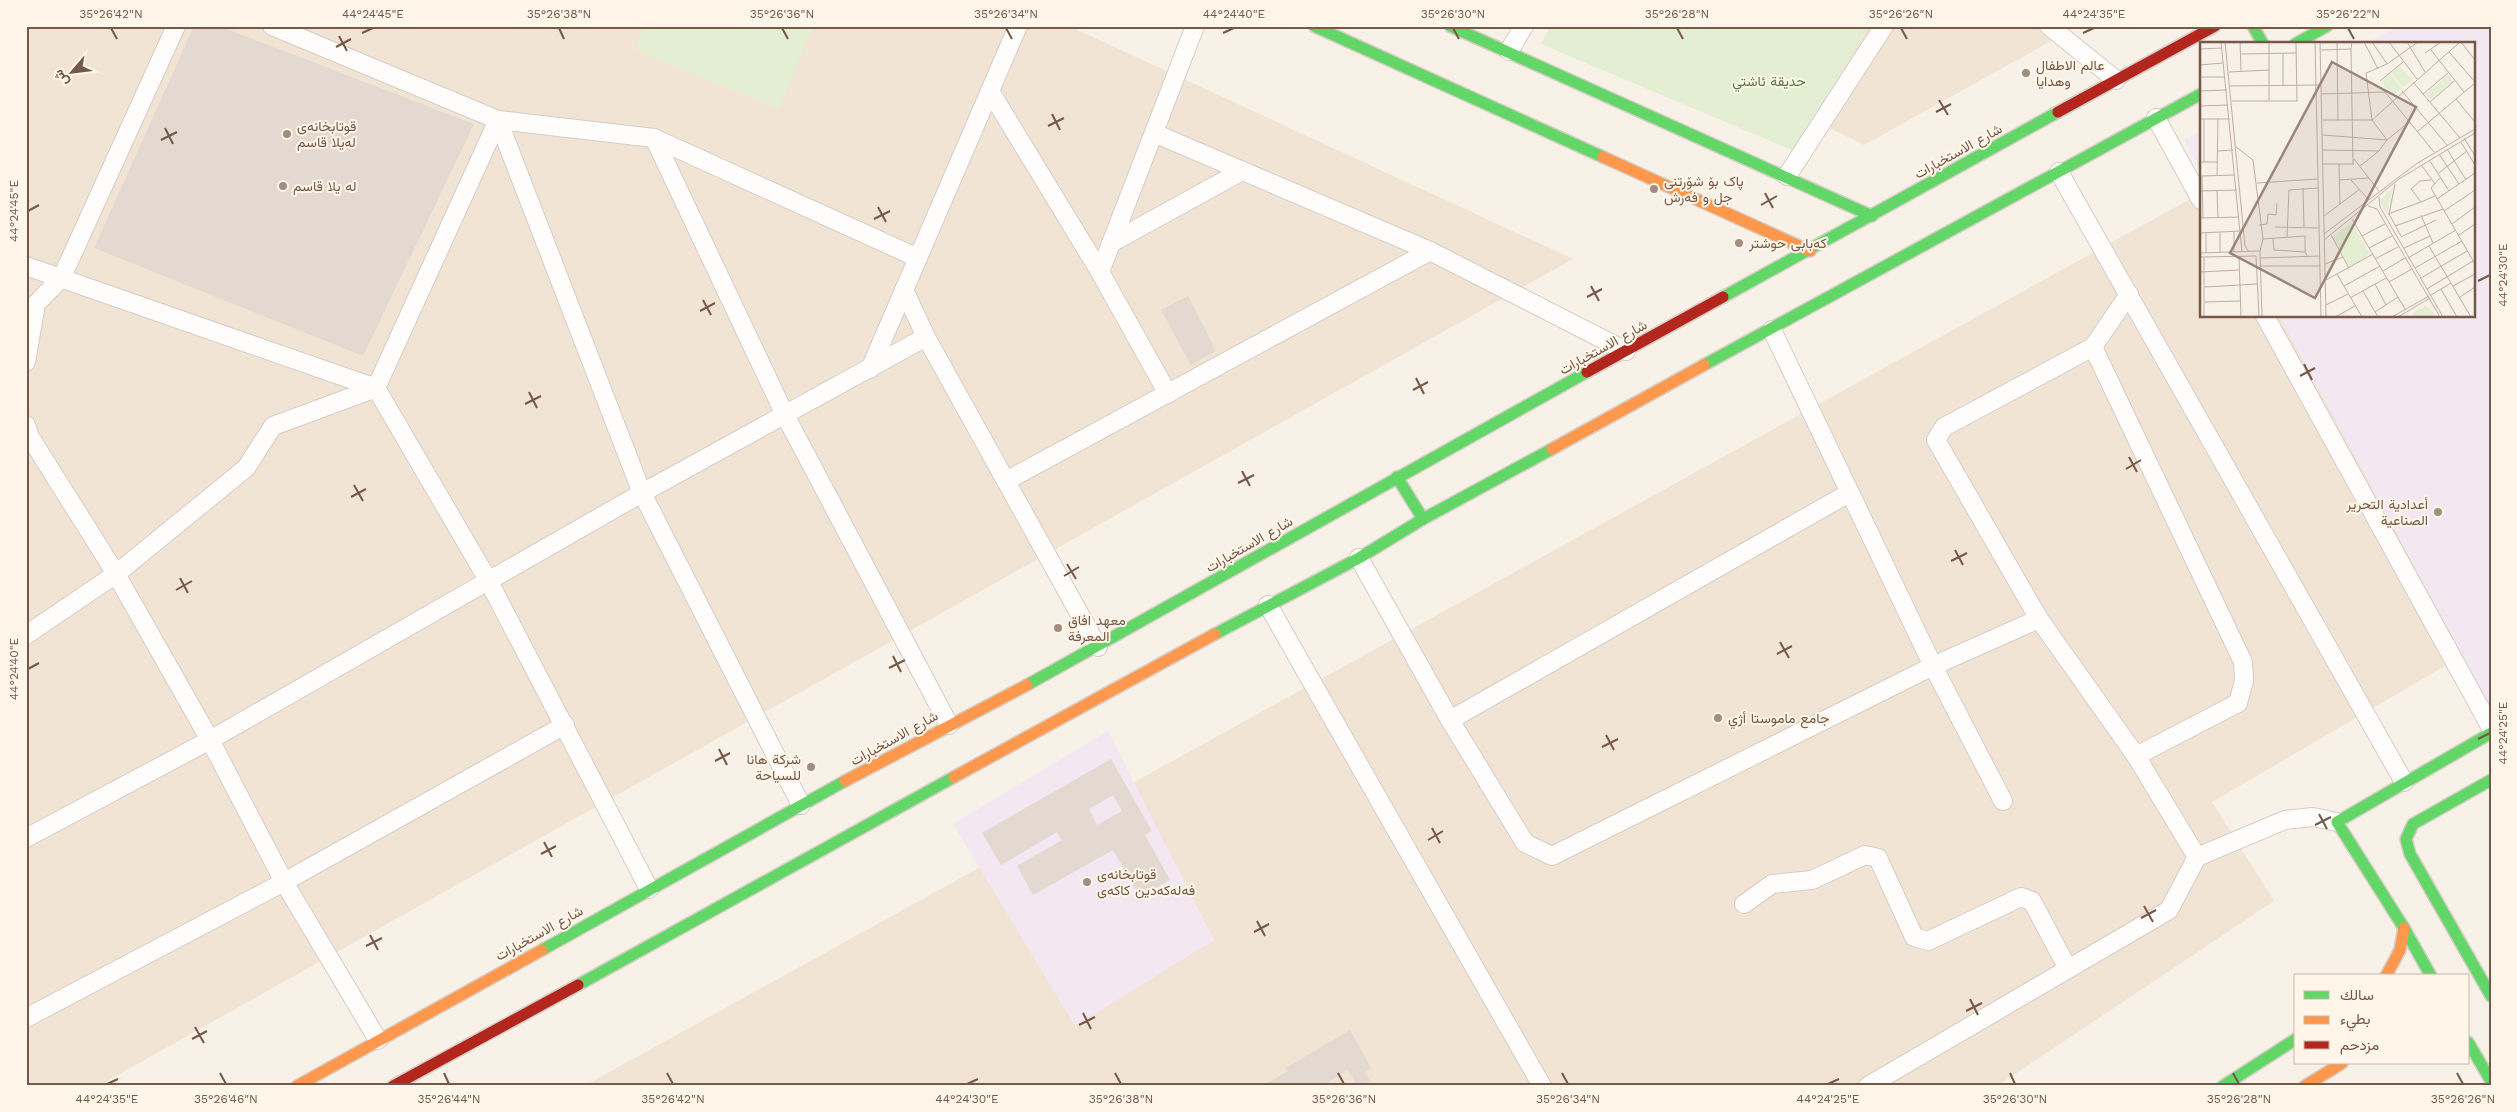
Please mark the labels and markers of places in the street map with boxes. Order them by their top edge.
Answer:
place label: عالم الاطفال وهدايا [2036,57,2105,90]
marker: عالم الاطفال وهدايا [2020,67,2032,79]
place label: قوتابخانەی لەیلا قاسم [297,118,356,151]
marker: قوتابخانەی لەیلا قاسم [281,128,293,140]
place label: پاک بۆ شۆرتنی جل و فەرش [1664,173,1744,206]
place label: له يلا قاسم [293,178,357,195]
marker: له يلا قاسم [277,180,289,192]
marker: پاک بۆ شۆرتنی جل و فەرش [1648,183,1660,195]
place label: کەبابی حوشتر [1748,235,1827,252]
marker: کەبابی حوشتر [1733,237,1745,249]
place label: أعدادية التحرير الصناعية [2345,496,2428,528]
marker: أعدادية التحرير الصناعية [2432,506,2444,518]
place label: معهد افاق المعرفة [1068,612,1126,645]
marker: معهد افاق المعرفة [1052,622,1064,634]
place label: جامع ماموستا أژي [1728,710,1829,730]
marker: جامع ماموستا أژي [1712,712,1724,724]
place label: شركة هانا للسياحة [747,751,801,783]
marker: شركة هانا للسياحة [805,761,817,773]
place label: قوتابخانەی فەلەکەدین کاکەی [1097,866,1195,899]
marker: قوتابخانەی فەلەکەدین کاکەی [1081,876,1093,888]

